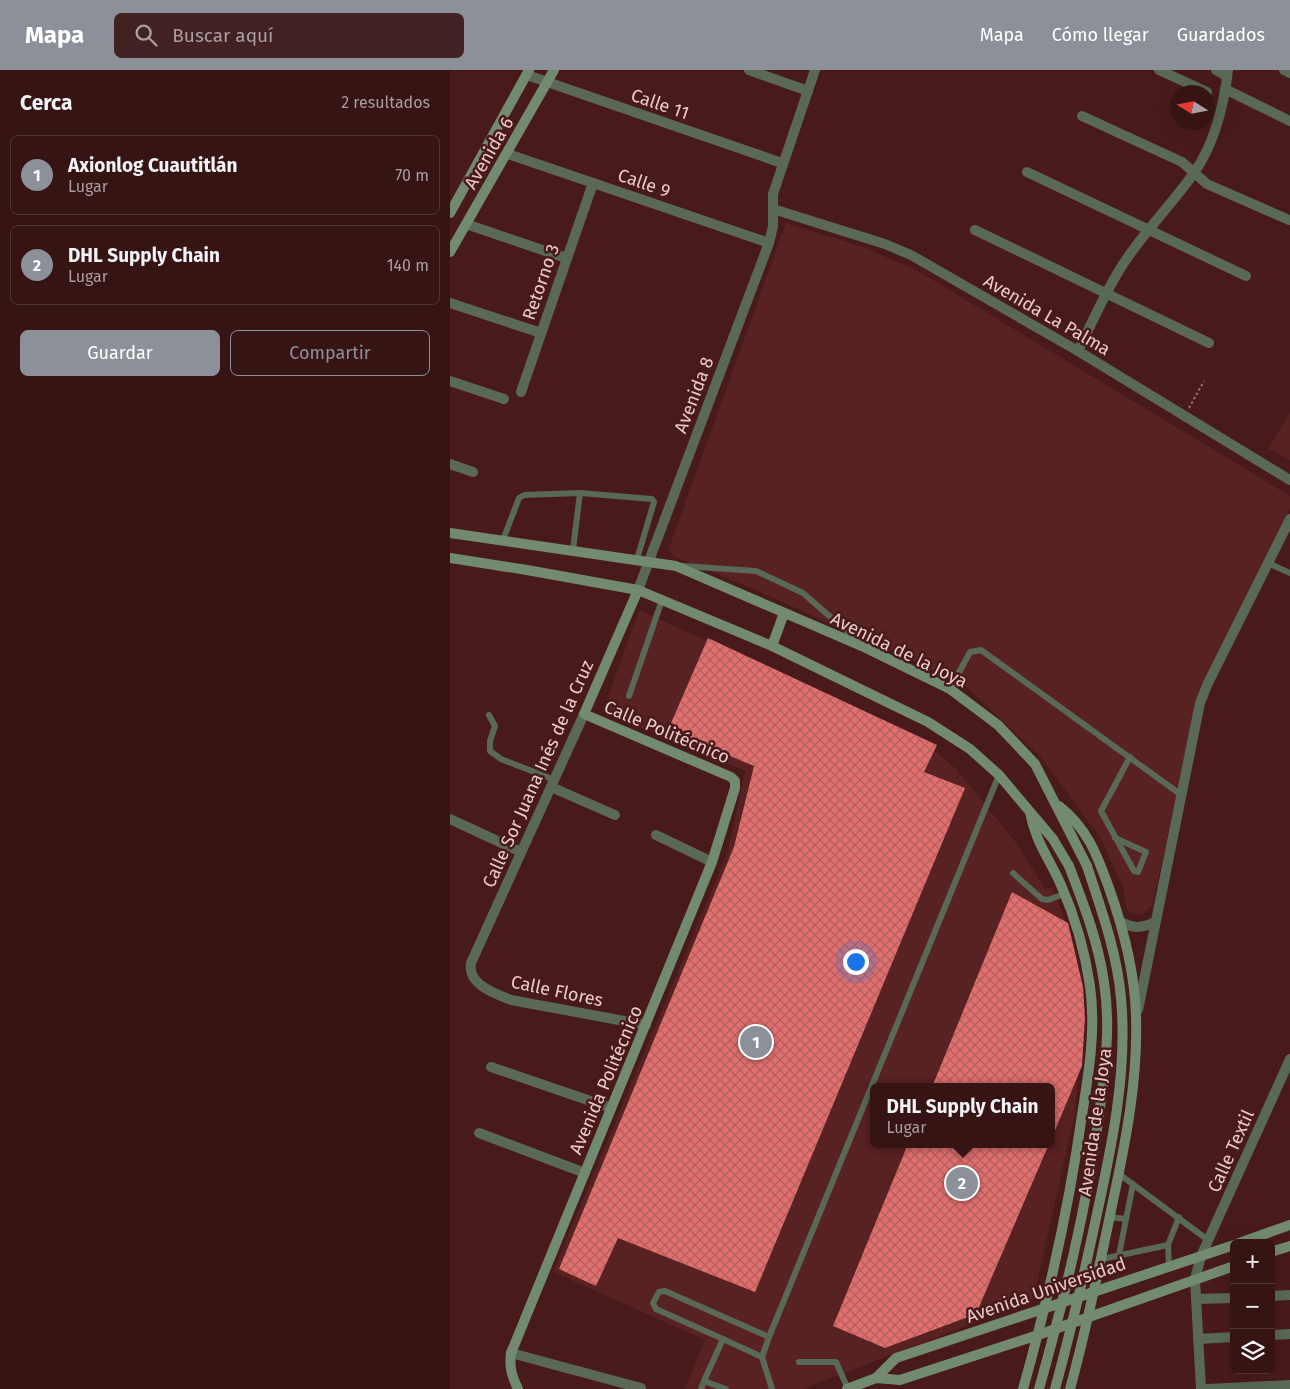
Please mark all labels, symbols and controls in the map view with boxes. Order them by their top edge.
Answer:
search box [114,13,464,58]
text: Mapa [25,21,84,49]
icon: search [132,21,160,49]
text: Buscar aquí [172,24,273,47]
text: Mapa [980,24,1024,46]
text: Cómo llegar [1052,24,1149,46]
text: Guardados [1177,24,1265,46]
street label: Calle 11 [628,84,692,124]
north arrow [1170,85,1215,130]
text: Cerca [20,90,72,116]
text: 2 resultados [341,93,430,112]
street label: Avenida 6 [460,113,518,193]
text: Axionlog Cuautitlán [68,154,238,177]
street label: Calle 9 [615,164,673,202]
text: 1 [33,166,41,185]
text: 70 m [395,166,429,185]
text: Lugar [68,177,108,196]
street label: Retorno 3 [518,241,564,323]
text: DHL Supply Chain [68,244,220,267]
text: 2 [33,256,41,275]
text: 140 m [387,256,429,275]
text: Lugar [68,267,108,286]
street label: Avenida La Palma [980,270,1114,360]
button: Guardar [20,330,220,376]
button: Compartir [230,330,430,376]
street label: Avenida 8 [669,354,719,436]
street label: Avenida de la Joya [827,607,971,693]
street label: Calle Sor Juana Inés de la Cruz [478,657,598,891]
street label: Calle Politécnico [601,696,733,768]
your location [843,949,869,975]
street label: Calle Flores [509,971,605,1011]
street label: Avenida Politécnico [565,1002,647,1158]
pin: 1 [740,1023,772,1061]
street label: Avenida de la Joya [1074,1047,1116,1197]
popup [870,1083,1055,1148]
text: DHL Supply Chain [887,1095,1038,1118]
street label: Calle Textil [1203,1106,1259,1196]
text: Lugar [887,1118,926,1137]
pin: 2 [946,1164,978,1202]
map controls [1230,1239,1275,1374]
button: + [1230,1239,1275,1284]
street label: Avenida Universidad [963,1252,1129,1328]
button: − [1230,1284,1275,1329]
button: layers [1230,1329,1275,1374]

